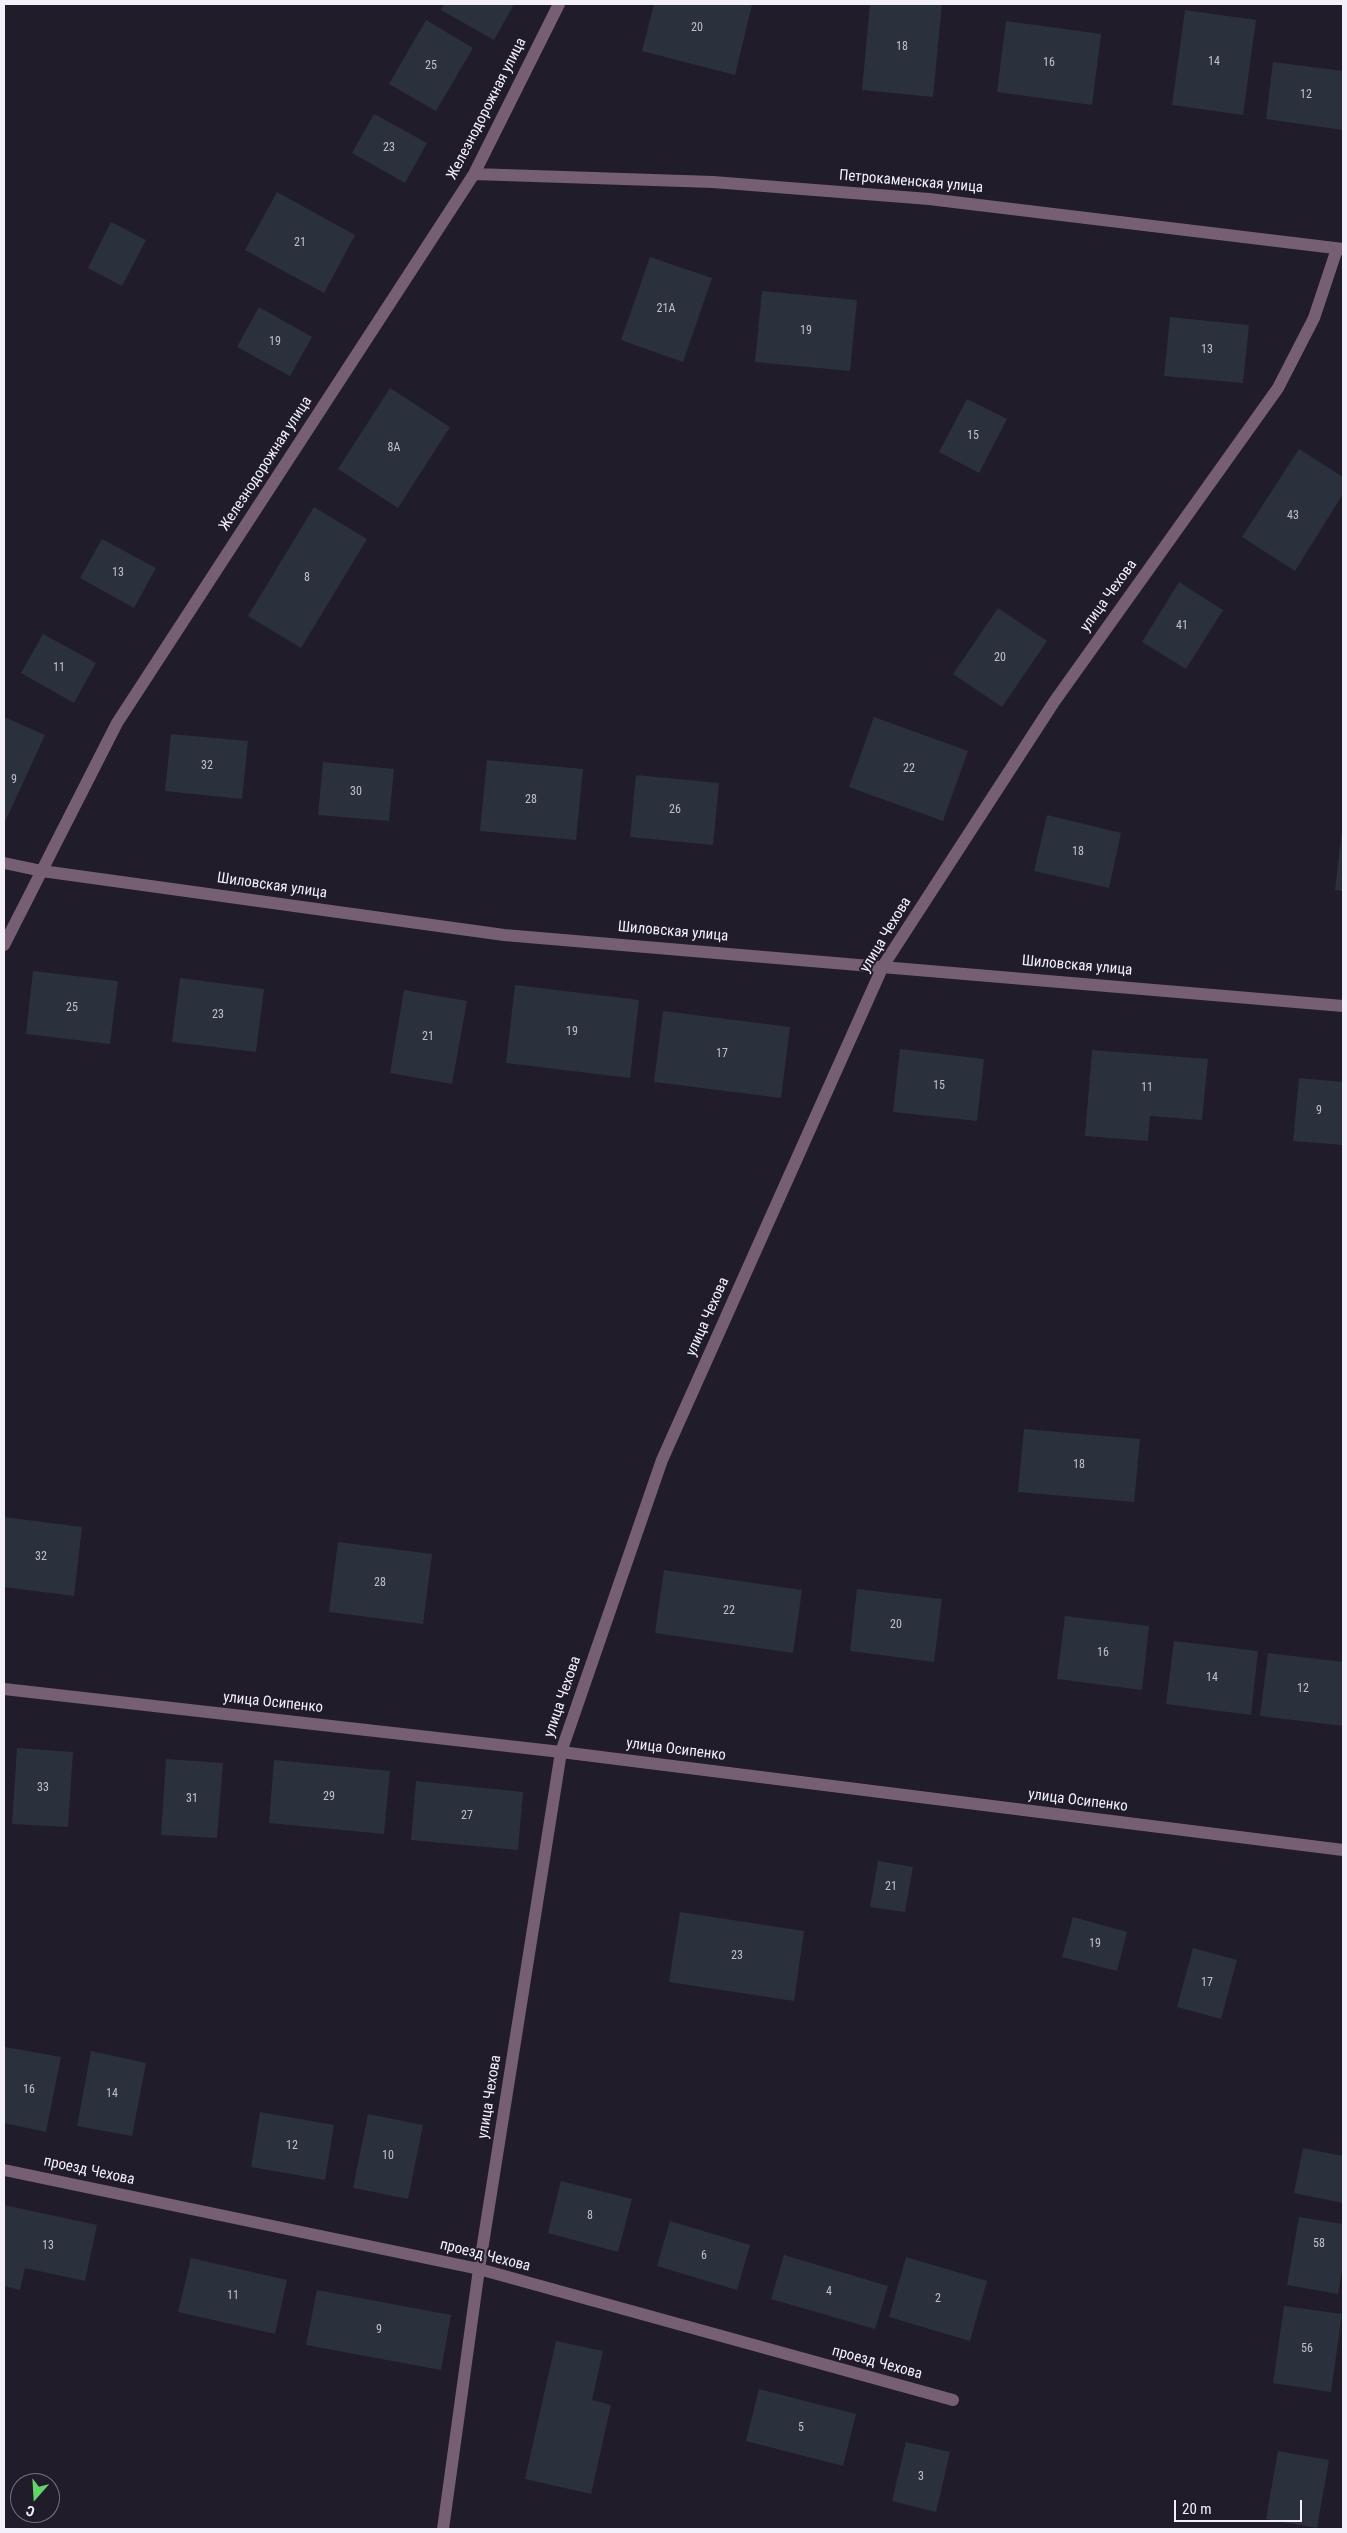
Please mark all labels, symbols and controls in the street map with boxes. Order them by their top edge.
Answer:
house number: 20 [691,21,703,35]
street label: Железнодорожная улица [443,35,531,183]
house number: 18 [896,40,908,54]
house number: 14 [1208,55,1220,69]
house number: 16 [1043,56,1055,70]
house number: 25 [425,59,437,73]
house number: 12 [1300,88,1312,102]
house number: 23 [383,141,395,155]
street label: Петрокаменская улица [838,167,984,197]
house number: 21 [294,236,306,250]
house number: 21А [657,302,675,316]
house number: 19 [800,324,812,338]
house number: 19 [269,335,281,349]
house number: 13 [1201,343,1213,357]
street label: Железнодорожная улица [216,393,316,535]
house number: 15 [967,429,979,443]
house number: 8А [388,441,400,455]
house number: 43 [1287,509,1299,523]
street label: улица Чехова [1077,557,1141,635]
house number: 13 [112,566,124,580]
house number: 8 [304,571,310,585]
house number: 41 [1176,619,1188,633]
house number: 20 [994,651,1006,665]
house number: 11 [53,661,65,675]
house number: 32 [201,759,213,773]
house number: 22 [903,762,915,776]
house number: 9 [11,773,17,787]
house number: 30 [350,785,362,799]
house number: 28 [525,793,537,807]
house number: 26 [669,803,681,817]
house number: 18 [1072,845,1084,859]
street label: Шиловская улица [216,869,328,903]
street label: улица Чехова [857,894,915,976]
street label: Шиловская улица [617,918,729,946]
street label: Шиловская улица [1021,952,1133,980]
house number: 25 [66,1001,78,1015]
house number: 23 [212,1008,224,1022]
house number: 19 [566,1025,578,1039]
house number: 21 [422,1030,434,1044]
house number: 17 [716,1047,728,1061]
house number: 15 [933,1079,945,1093]
house number: 11 [1141,1081,1153,1095]
house number: 9 [1316,1104,1322,1118]
street label: улица Чехова [683,1275,733,1359]
house number: 18 [1073,1458,1085,1472]
house number: 32 [35,1550,47,1564]
house number: 28 [374,1576,386,1590]
house number: 22 [723,1604,735,1618]
house number: 20 [890,1618,902,1632]
house number: 16 [1097,1646,1109,1660]
street label: улица Чехова [541,1654,585,1740]
house number: 14 [1206,1671,1218,1685]
house number: 12 [1297,1682,1309,1696]
street label: улица Осипенко [222,1689,324,1717]
street label: улица Осипенко [625,1735,727,1765]
house number: 33 [37,1781,49,1795]
street label: улица Осипенко [1027,1786,1129,1816]
house number: 29 [323,1790,335,1804]
house number: 31 [186,1792,198,1806]
house number: 27 [461,1809,473,1823]
house number: 21 [885,1880,897,1894]
house number: 19 [1089,1937,1101,1951]
house number: 23 [731,1949,743,1963]
house number: 17 [1201,1976,1213,1990]
street label: улица Чехова [475,2054,505,2140]
house number: 16 [23,2083,35,2097]
house number: 14 [106,2087,118,2101]
house number: 12 [286,2139,298,2153]
house number: 10 [382,2149,394,2163]
street label: проезд Чехова [42,2153,136,2189]
house number: 8 [587,2209,593,2223]
street label: проезд Чехова [438,2236,532,2276]
house number: 58 [1313,2237,1325,2251]
house number: 13 [42,2239,54,2253]
house number: 6 [701,2249,707,2263]
house number: 4 [826,2285,832,2299]
house number: 11 [227,2289,239,2303]
house number: 2 [935,2292,941,2306]
house number: 9 [376,2323,382,2337]
street label: проезд Чехова [830,2342,924,2384]
house number: 56 [1301,2342,1313,2356]
house number: 5 [798,2421,804,2435]
house number: 3 [918,2470,924,2484]
north arrow [10,2473,60,2523]
scale bar [1177,2490,1304,2522]
text: 20 m [1182,2500,1212,2518]
text: С [24,2502,37,2520]

